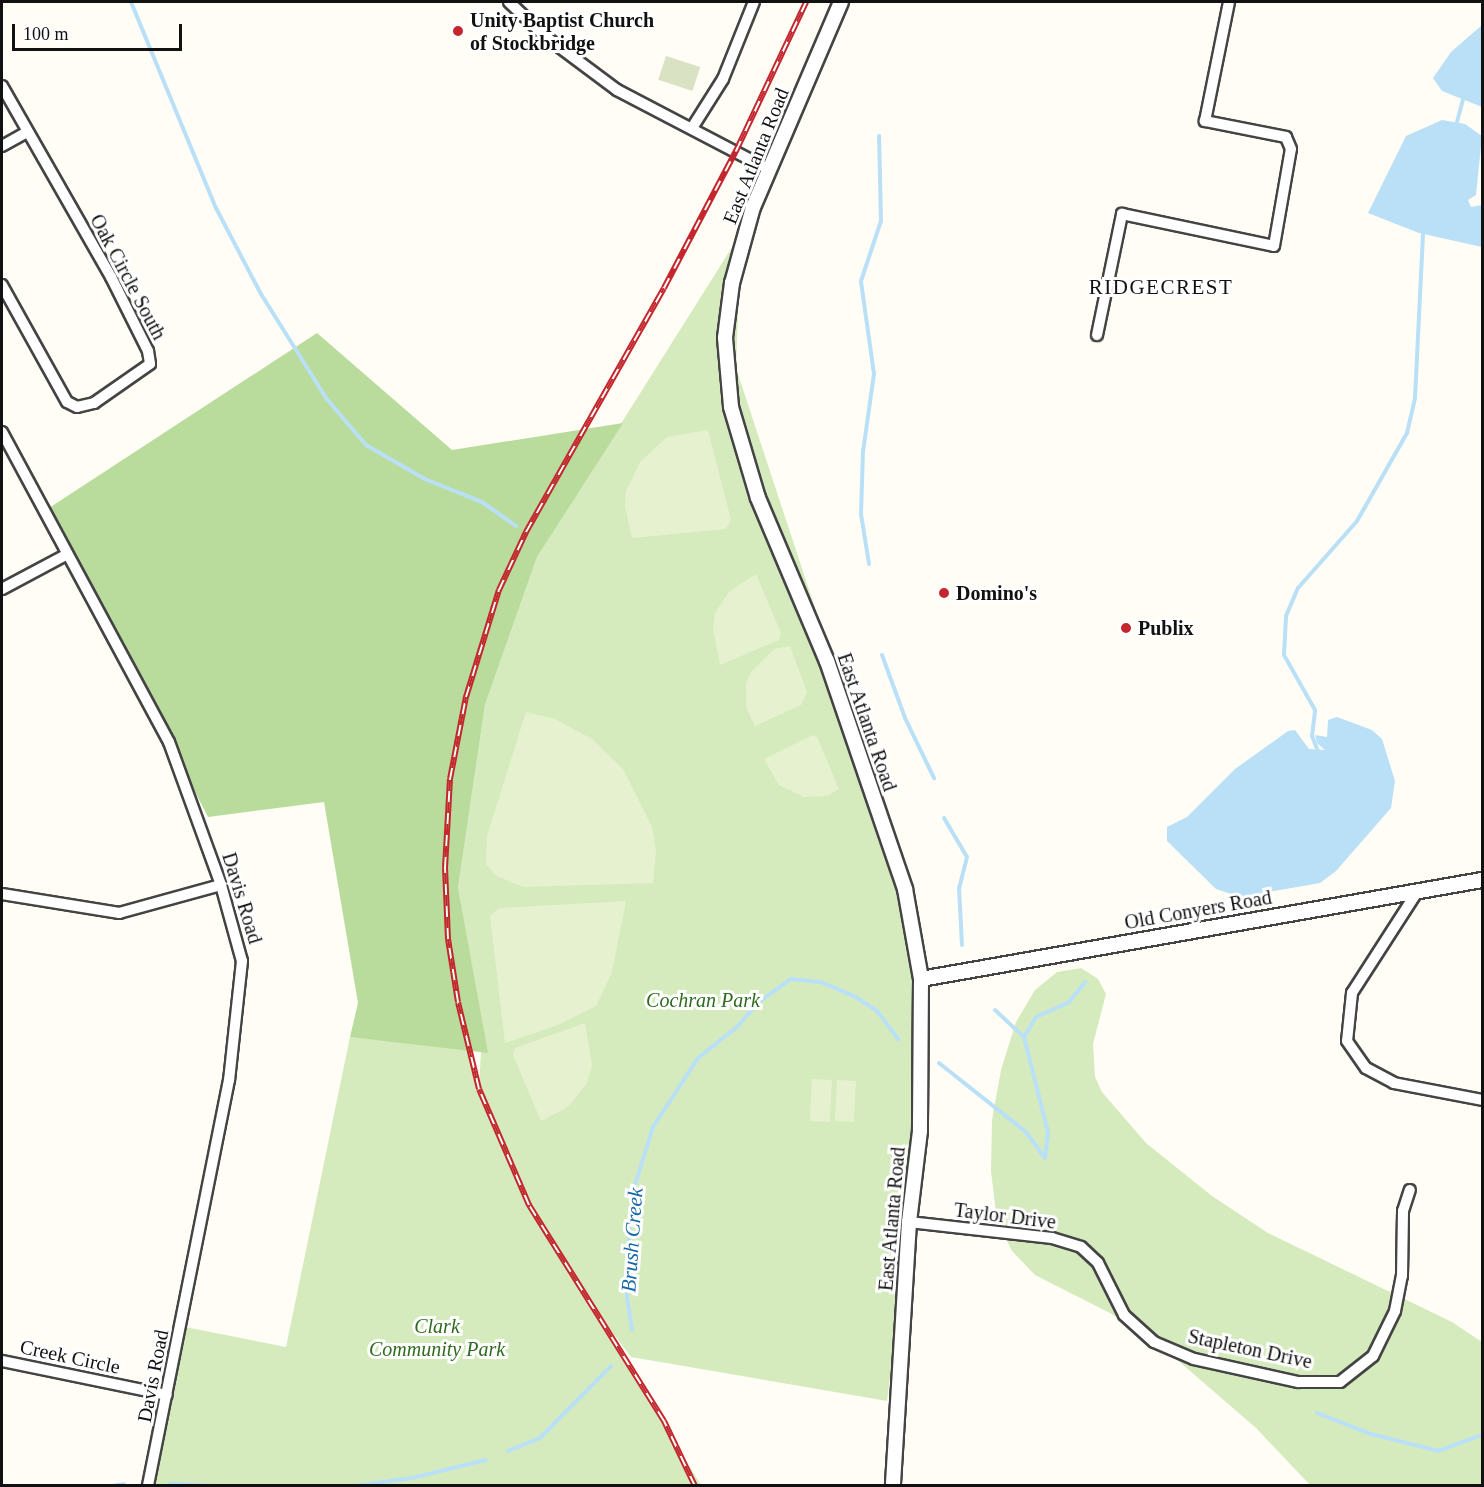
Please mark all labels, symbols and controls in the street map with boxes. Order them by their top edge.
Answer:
place label: Unity Baptist Church of Stockbridge [470,8,654,55]
scale bar [15,12,184,50]
text: 100 m [23,24,69,44]
marker: Unity Baptist Church of Stockbridge [451,24,465,38]
street label: East Atlanta Road [718,84,794,228]
street label: Oak Circle South [85,210,171,344]
district label: RIDGECREST [1089,274,1233,300]
place label: Domino's [956,581,1037,605]
marker: Domino's [937,586,951,600]
place label: Publix [1138,616,1194,640]
marker: Publix [1119,621,1133,635]
street label: East Atlanta Road [832,649,902,795]
street label: Davis Road [217,850,267,946]
street label: Old Conyers Road [1123,885,1273,935]
park label: Cochran Park [646,988,760,1012]
street label: East Atlanta Road [874,1145,910,1293]
water label: Brush Creek [616,1187,648,1293]
street label: Taylor Drive [953,1198,1057,1234]
park label: Clark Community Park [369,1315,505,1362]
street label: Stapleton Drive [1186,1324,1314,1374]
street label: Davis Road [132,1328,174,1424]
street label: Creek Circle [18,1335,122,1379]

